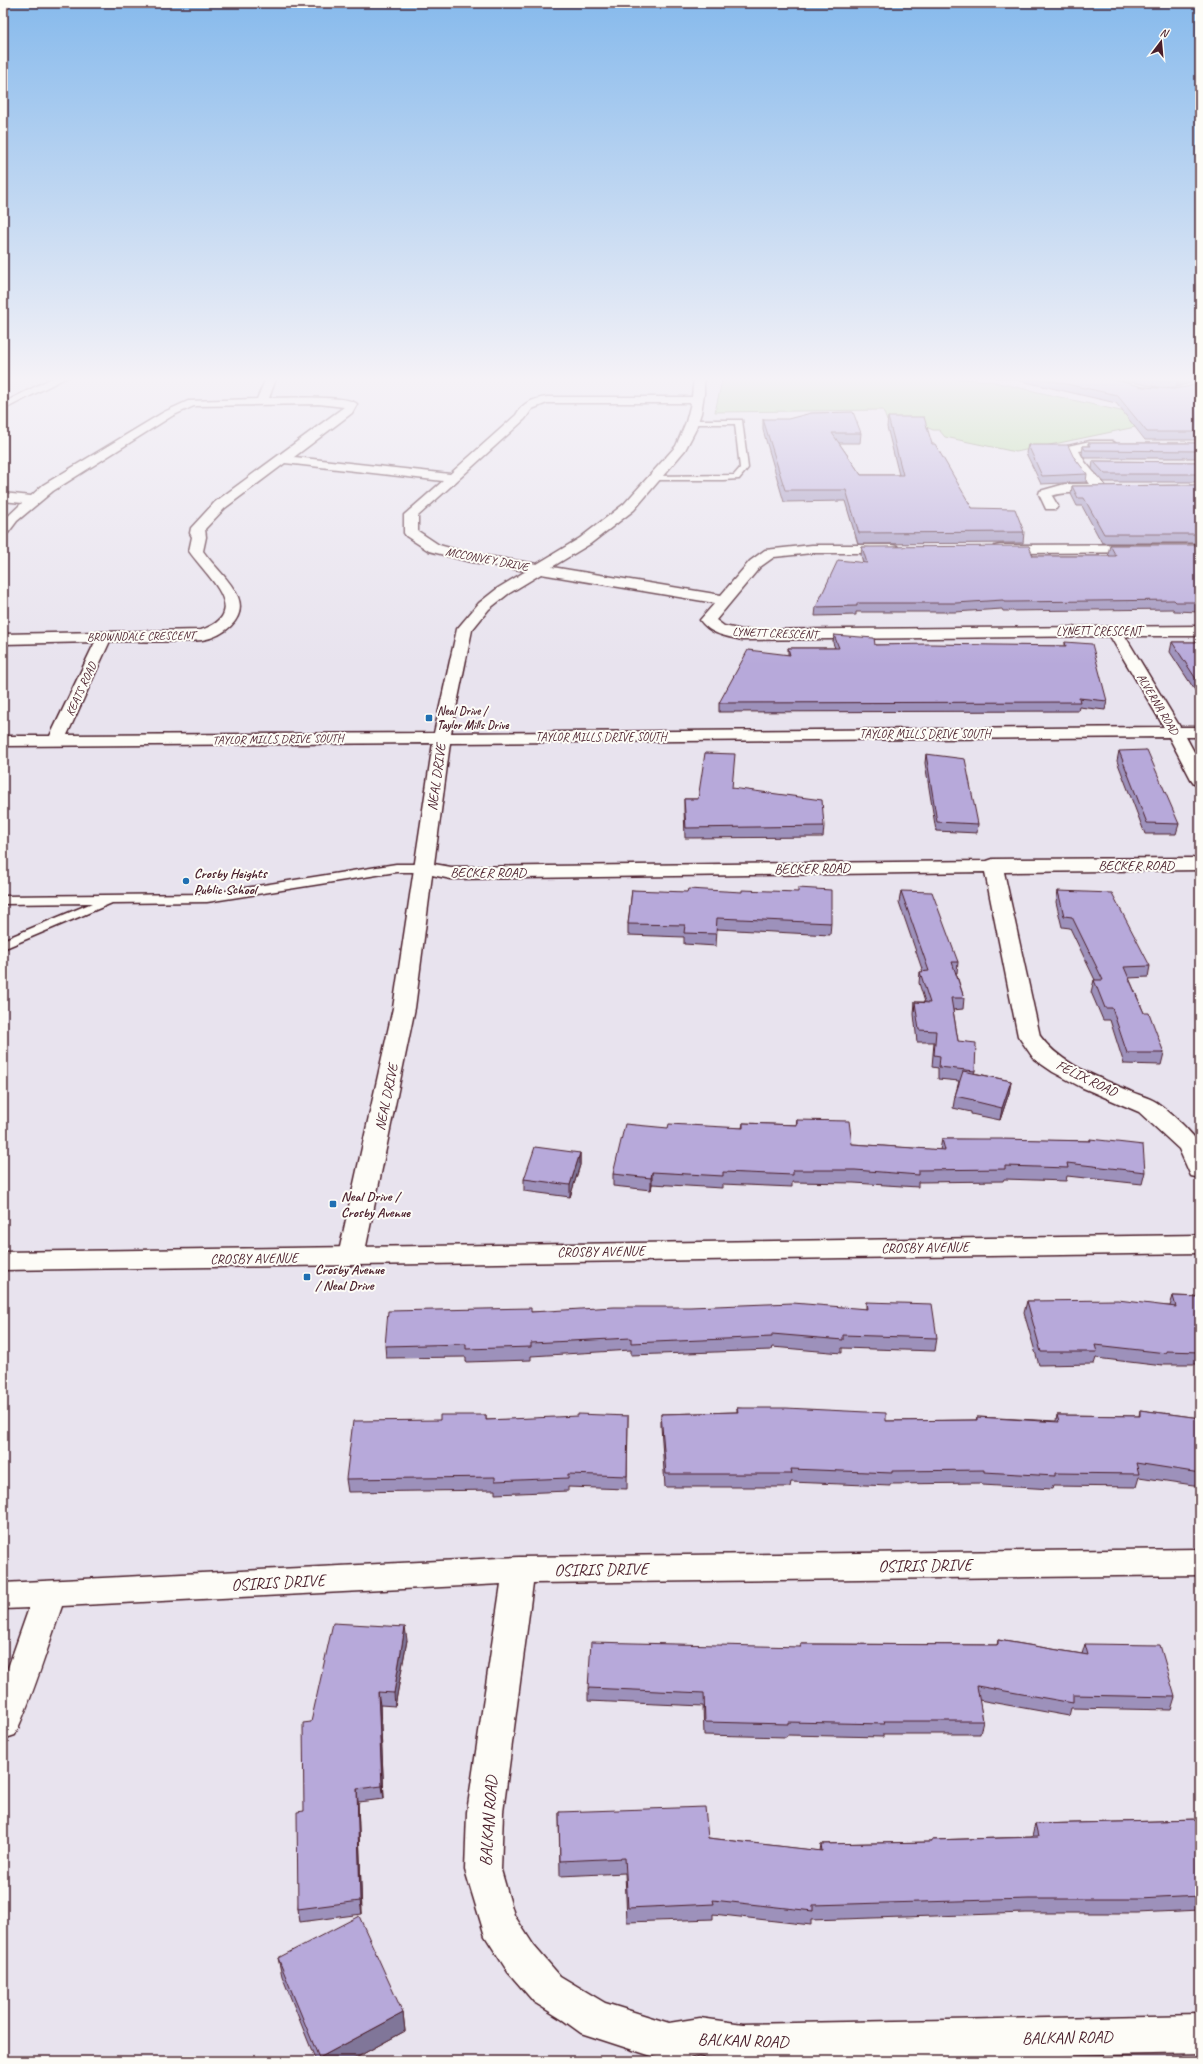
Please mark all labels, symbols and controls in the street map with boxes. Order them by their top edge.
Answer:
north arrow [1141,22,1181,62]
text: N [1159,25,1171,41]
street label: MCCONVEY DRIVE [444,543,531,575]
street label: LYNETT CRESCENT [1056,623,1145,639]
street label: LYNETT CRESCENT [732,624,821,643]
street label: BROWNDALE CRESCENT [87,627,199,645]
street label: KEATS ROAD [62,659,101,718]
street label: ALVERNA ROAD [1133,670,1183,739]
place label: Neal Drive / Taylor Mills Drive [437,703,510,733]
marker: Neal Drive / Taylor Mills Drive [424,713,434,723]
street label: TAYLOR MILLS DRIVE SOUTH [860,726,993,742]
street label: TAYLOR MILLS DRIVE SOUTH [536,729,669,745]
street label: TAYLOR MILLS DRIVE SOUTH [212,730,346,748]
street label: NEAL DRIVE [423,741,450,812]
street label: BECKER ROAD [1098,857,1176,874]
street label: BECKER ROAD [774,859,852,878]
street label: BECKER ROAD [450,864,528,881]
place label: Crosby Heights Public School [194,865,269,898]
marker: Crosby Heights Public School [181,876,191,886]
street label: FELIX ROAD [1054,1056,1121,1101]
street label: NEAL DRIVE [371,1061,402,1132]
place label: Neal Drive / Crosby Avenue [341,1188,411,1221]
marker: Neal Drive / Crosby Avenue [328,1199,338,1209]
street label: CROSBY AVENUE [881,1238,971,1257]
street label: CROSBY AVENUE [557,1242,647,1261]
street label: CROSBY AVENUE [210,1249,300,1268]
place label: Crosby Avenue / Neal Drive [315,1261,385,1294]
marker: Crosby Avenue / Neal Drive [302,1272,312,1282]
street label: OSIRIS DRIVE [878,1554,975,1577]
street label: OSIRIS DRIVE [554,1558,651,1581]
street label: OSIRIS DRIVE [231,1569,328,1595]
street label: BALKAN ROAD [475,1773,502,1867]
street label: BALKAN ROAD [1022,2026,1115,2049]
street label: BALKAN ROAD [697,2028,791,2053]

